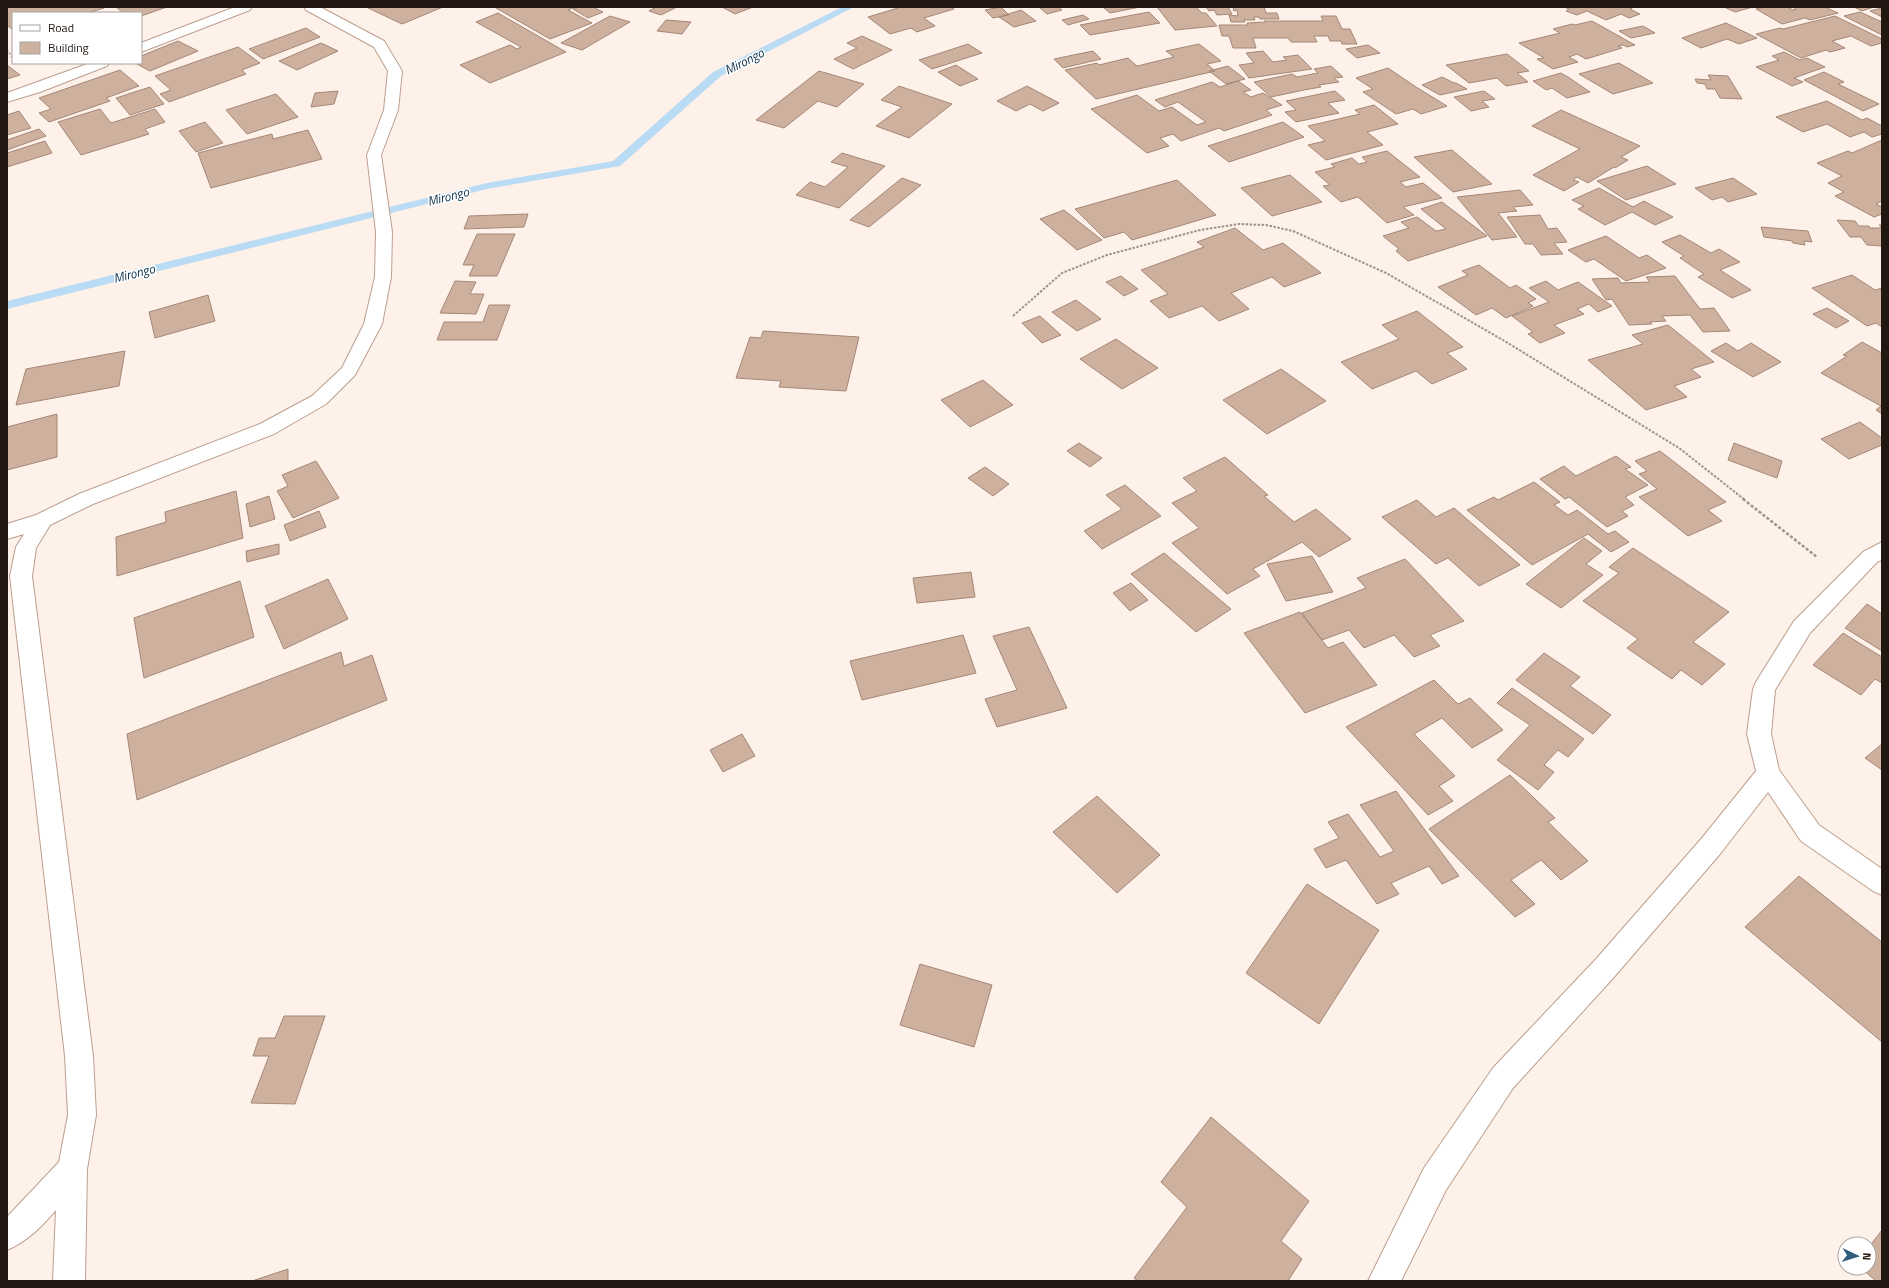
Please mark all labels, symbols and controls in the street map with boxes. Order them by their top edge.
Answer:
legend [12,12,142,64]
text: Road [48,18,74,37]
text: Building [48,38,89,57]
water label: Mirongo [721,42,768,79]
water label: Mirongo [425,181,471,211]
water label: Mirongo [111,258,157,288]
north arrow [1837,1236,1877,1276]
text: N [1859,1252,1875,1261]

